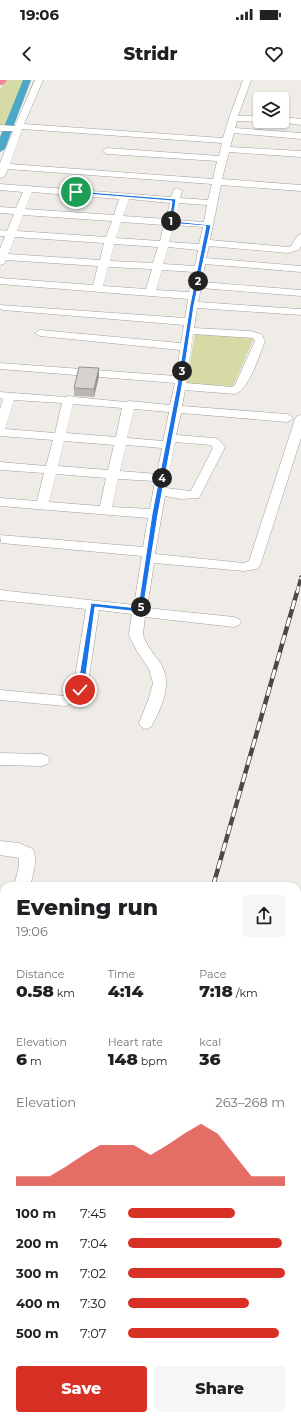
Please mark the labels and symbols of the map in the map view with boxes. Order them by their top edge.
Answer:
pin [59,175,93,209]
pin: 1 [161,211,181,231]
pin: 2 [188,271,208,291]
pin: 3 [172,361,192,381]
pin: 4 [152,468,172,488]
pin: 5 [131,597,151,617]
pin [63,673,97,707]

